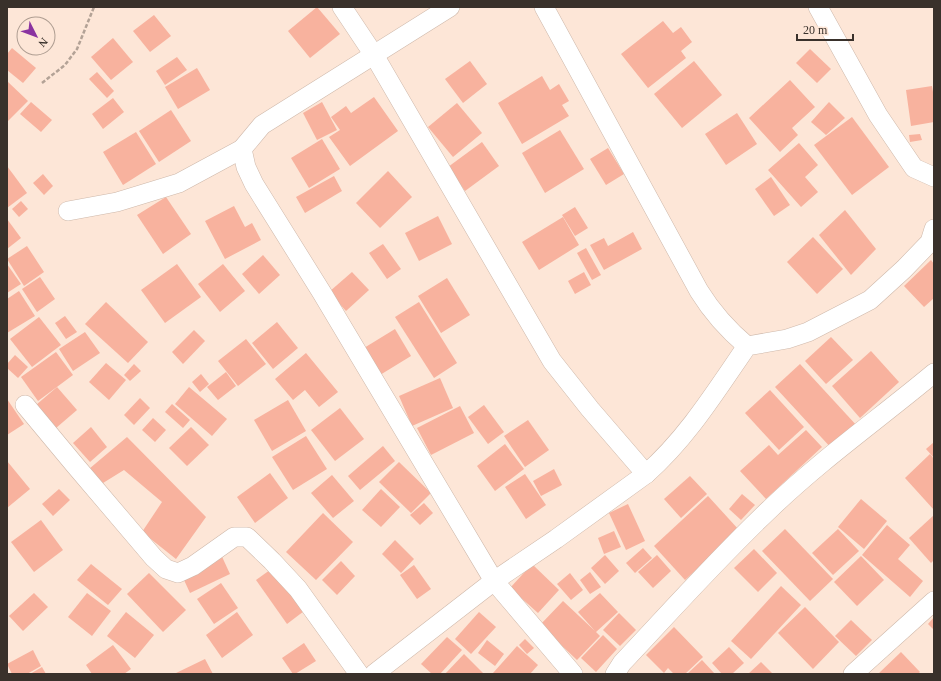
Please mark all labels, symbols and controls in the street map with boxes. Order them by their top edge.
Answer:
north arrow [16,16,56,56]
scale bar [797,16,853,42]
text: 20 m [803,23,828,37]
text: N [36,36,51,50]

